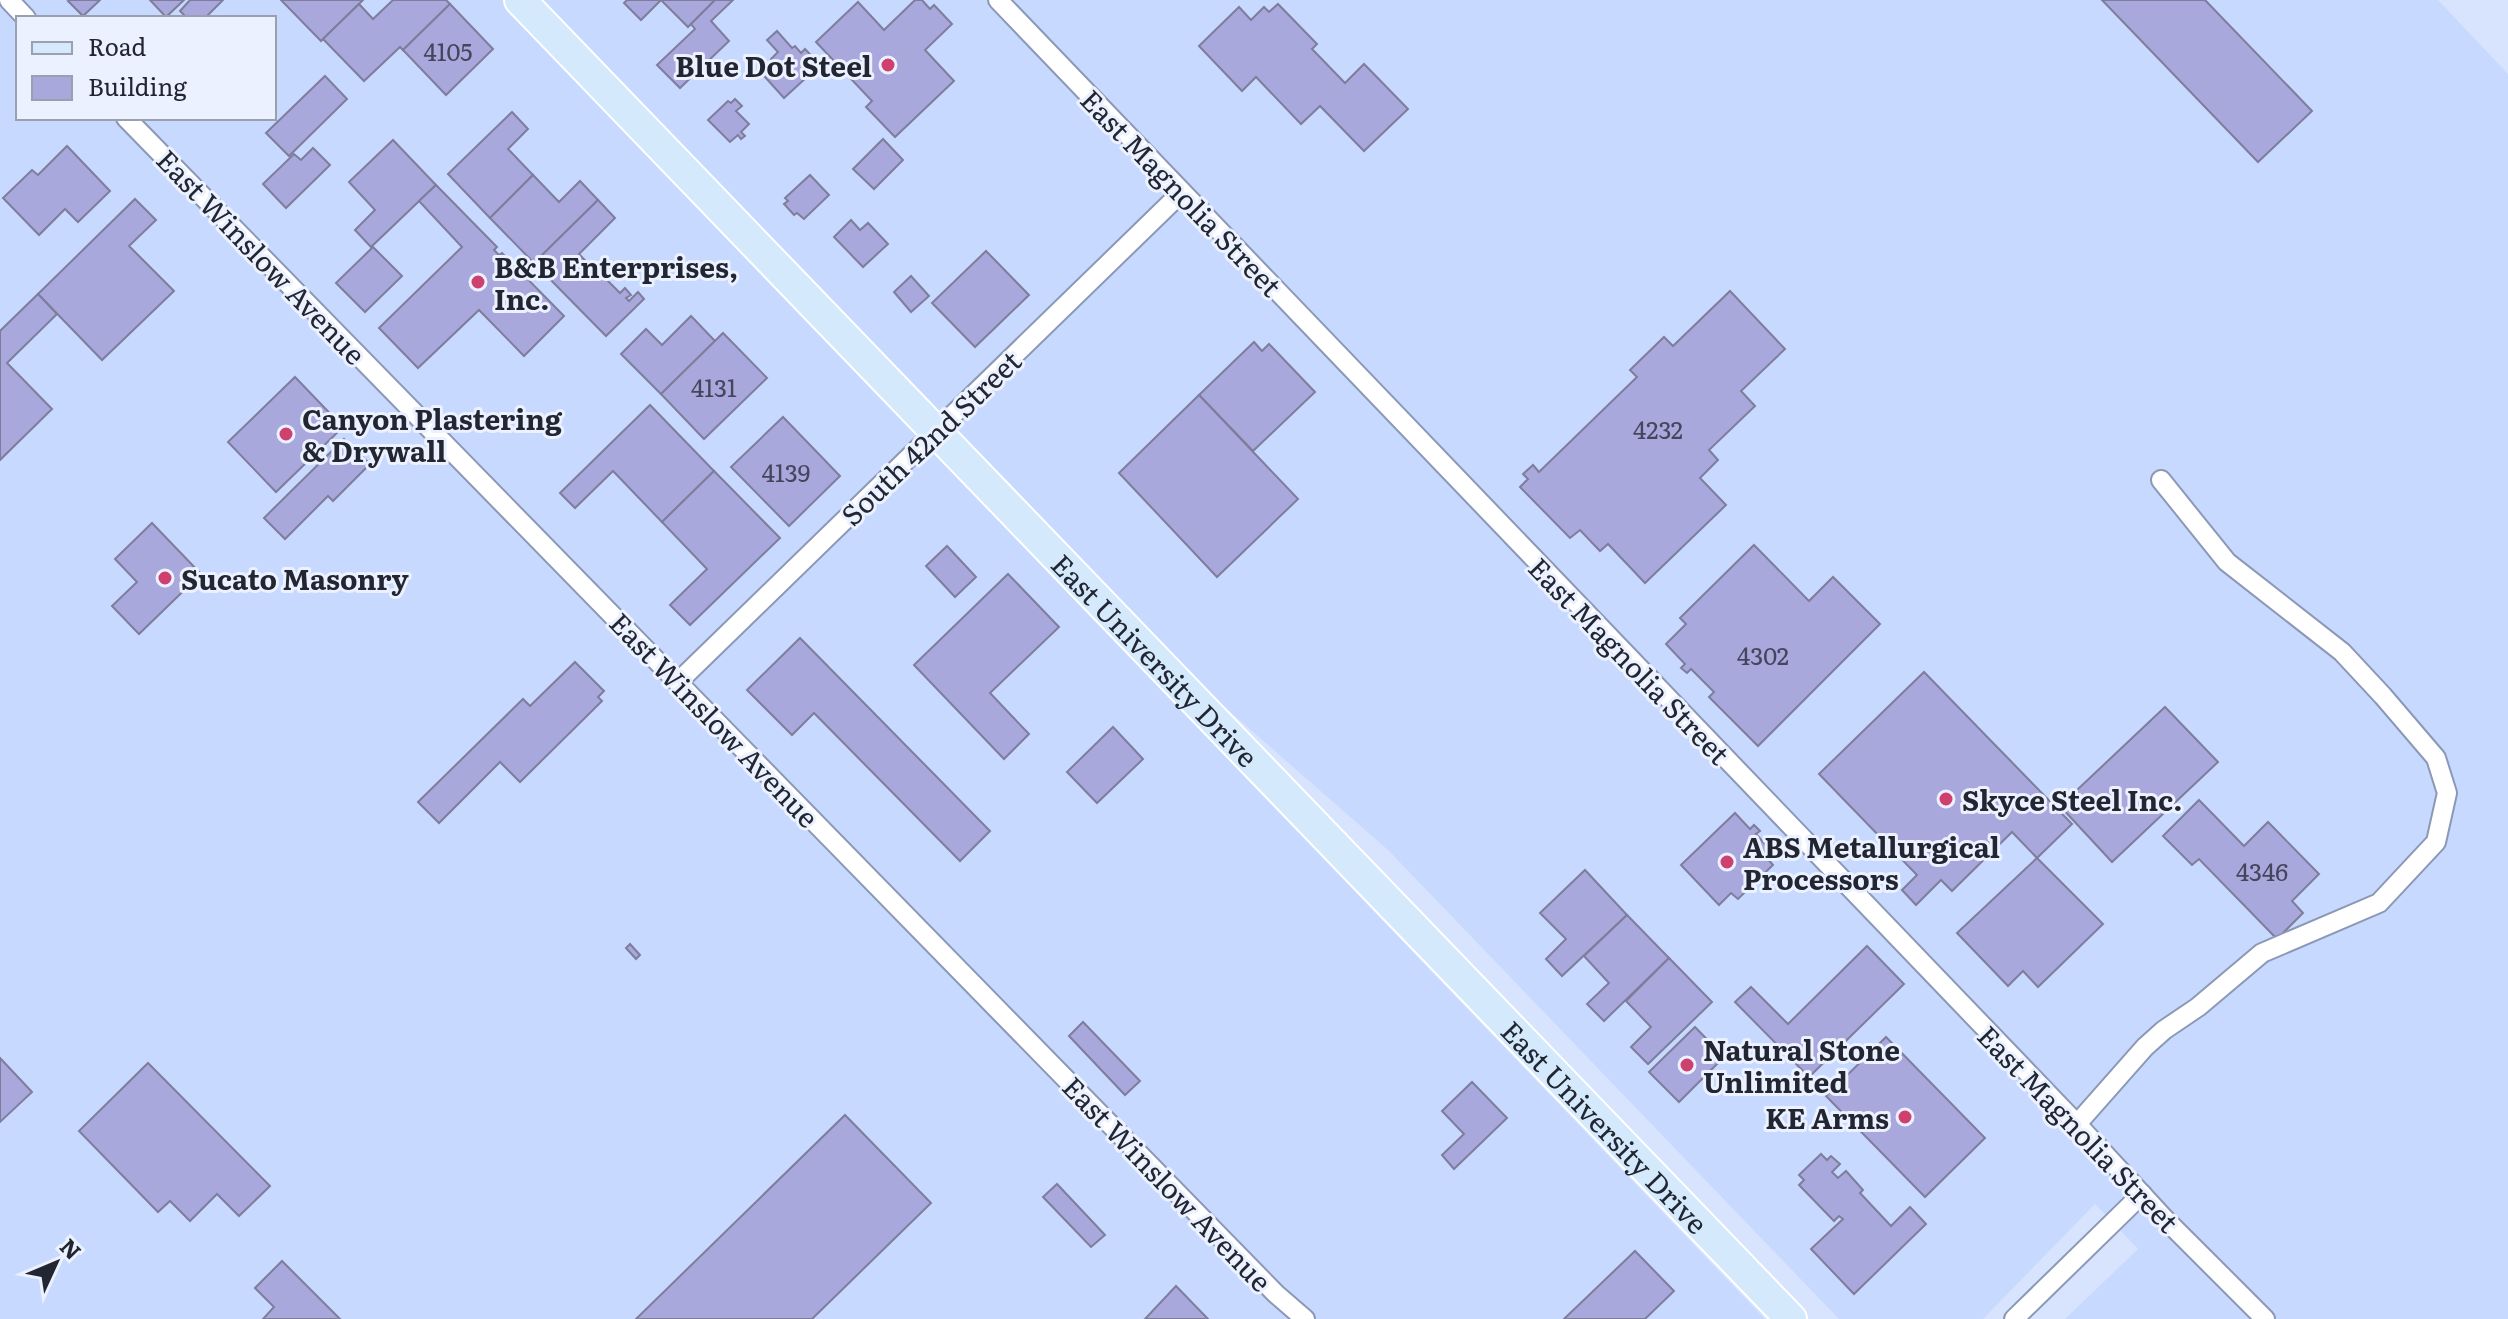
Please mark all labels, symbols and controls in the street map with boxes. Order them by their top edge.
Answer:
legend [16,16,276,120]
text: Road [88,28,147,63]
house number: 4105 [423,33,473,68]
place label: Blue Dot Steel [675,44,872,86]
marker: Blue Dot Steel [879,56,897,74]
text: Building [88,68,187,103]
street label: East Magnolia Street [1072,79,1293,306]
street label: East Winslow Avenue [148,139,376,373]
place label: B&B Enterprises, Inc. [494,245,738,319]
marker: B&B Enterprises, Inc. [469,273,487,291]
street label: South 42nd Street [830,339,1030,534]
house number: 4131 [691,369,737,404]
place label: Canyon Plastering & Drywall [302,397,563,471]
house number: 4232 [1633,411,1683,446]
marker: Canyon Plastering & Drywall [277,425,295,443]
house number: 4139 [762,454,810,489]
street label: East University Drive [1043,543,1269,776]
street label: East Magnolia Street [1520,547,1741,774]
place label: Sucato Masonry [181,557,410,599]
marker: Sucato Masonry [156,569,174,587]
street label: East Winslow Avenue [601,602,829,836]
house number: 4302 [1737,637,1789,672]
place label: Skyce Steel Inc. [1962,778,2182,820]
marker: Skyce Steel Inc. [1937,790,1955,808]
place label: ABS Metallurgical Processors [1743,825,2000,899]
marker: ABS Metallurgical Processors [1718,853,1736,871]
house number: 4346 [2236,853,2288,888]
street label: East University Drive [1492,1010,1718,1242]
street label: East Magnolia Street [1969,1015,2190,1242]
place label: Natural Stone Unlimited [1703,1028,1900,1102]
marker: Natural Stone Unlimited [1678,1056,1696,1074]
street label: East Winslow Avenue [1054,1066,1282,1300]
place label: KE Arms [1765,1096,1889,1138]
marker: KE Arms [1896,1108,1914,1126]
north arrow [16,1223,96,1303]
text: N [53,1230,90,1266]

